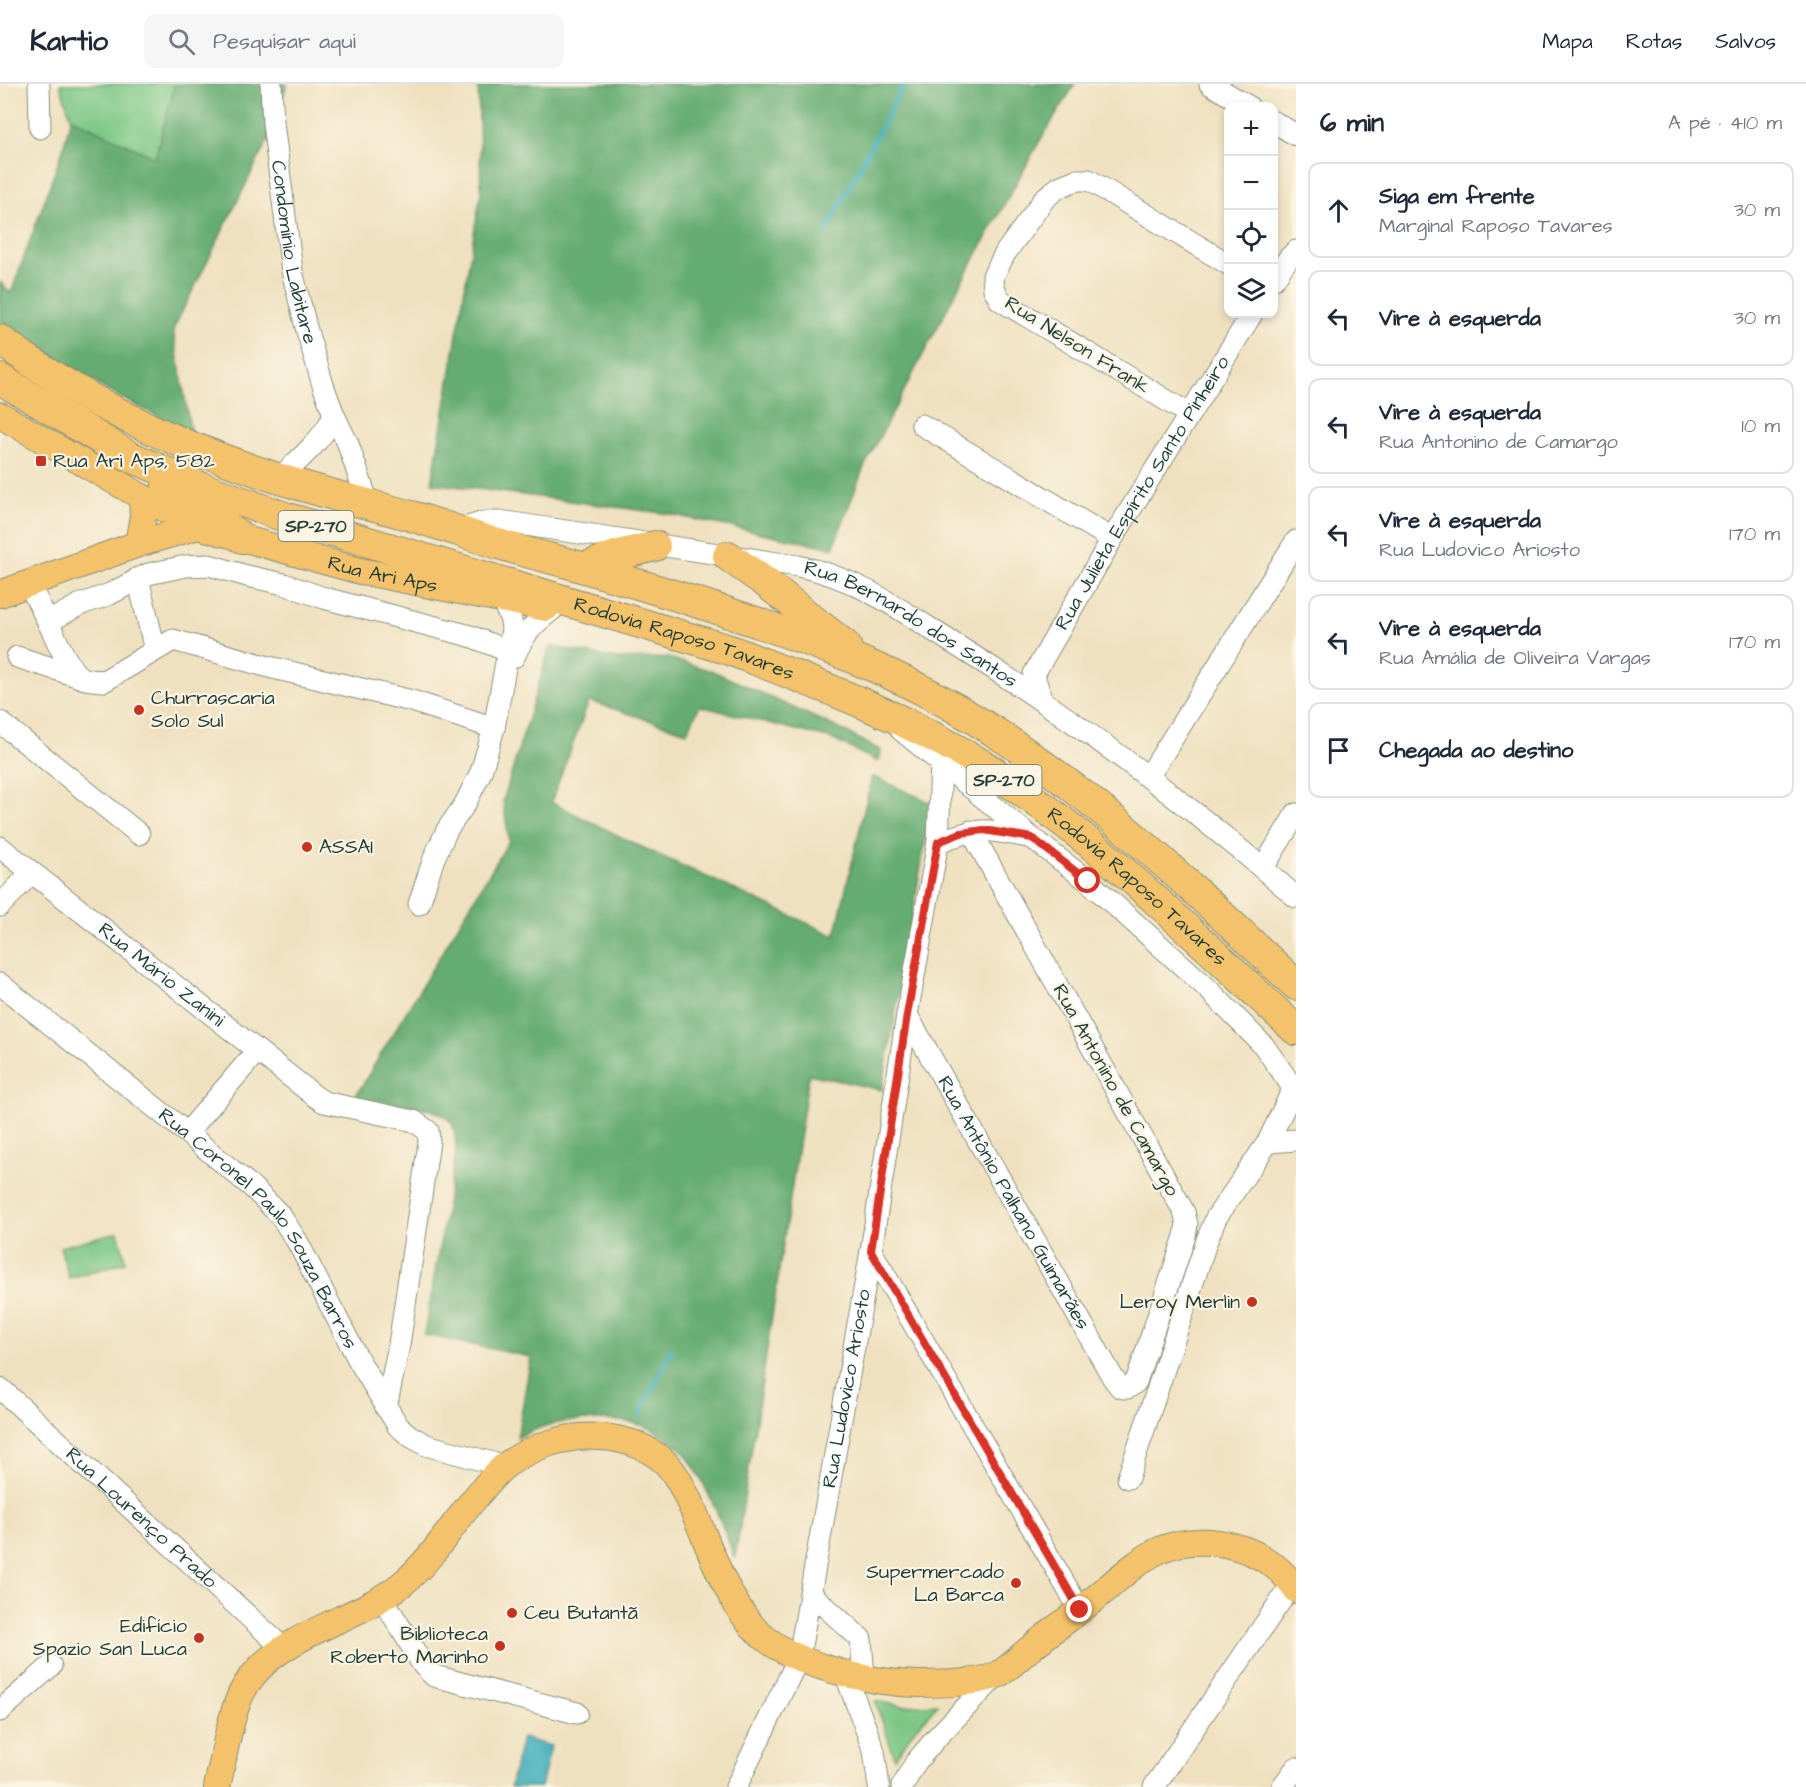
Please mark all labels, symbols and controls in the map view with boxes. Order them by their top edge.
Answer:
search box [144,14,564,68]
text: Kartio [30,22,108,61]
icon: search [165,25,198,58]
text: Pesquisar aqui [213,26,356,57]
text: Mapa [1542,27,1593,56]
text: Rotas [1626,27,1682,56]
text: Salvos [1715,27,1776,56]
map controls [1224,102,1278,318]
button: + [1224,102,1278,156]
text: 6 min [1320,105,1384,141]
text: A pé · 410 m [1668,109,1782,137]
button: − [1224,156,1278,210]
street label: Condomínio Labitare [264,159,324,348]
text: Siga em frente [1379,181,1535,212]
icon: ahead [1322,194,1355,227]
text: 30 m [1734,196,1780,224]
button: locate [1224,210,1278,264]
text: Marginal Raposo Tavares [1379,212,1613,240]
button: layers [1224,264,1278,318]
street label: Rua Nelson Frank [999,289,1155,401]
icon: left [1322,302,1355,335]
text: Vire à esquerda [1379,303,1541,334]
text: 30 m [1734,304,1780,332]
street label: Rua Julieta Espírito Santo Pinheiro [1048,350,1237,635]
text: Vire à esquerda [1379,397,1541,428]
icon: left [1322,410,1355,443]
text: 10 m [1741,412,1780,440]
text: Rua Antonino de Camargo [1379,428,1618,456]
place label: Rua Ari Aps, 582 [53,447,215,475]
marker: Rua Ari Aps, 582 [34,454,48,468]
text: Vire à esquerda [1379,505,1541,536]
road number: SP-270 [278,511,354,541]
icon: left [1322,518,1355,551]
text: 170 m [1729,520,1780,548]
text: Rua Ludovico Ariosto [1379,536,1580,564]
street label: Rua Ari Aps [325,549,440,600]
street label: Rua Bernardo dos Santos [801,554,1023,695]
street label: Rodovia Raposo Tavares [571,590,798,688]
text: Vire à esquerda [1379,613,1541,644]
icon: left [1322,626,1355,659]
text: 170 m [1729,628,1780,656]
text: Rua Amália de Oliveira Vargas [1379,644,1651,672]
place label: Churrascaria Solo Sul [151,684,275,735]
marker: Churrascaria Solo Sul [132,703,146,717]
icon: arrive [1322,734,1355,767]
text: Chegada ao destino [1379,735,1573,766]
road number: SP-270 [966,765,1042,795]
street label: Rodovia Raposo Tavares [1041,800,1233,972]
place label: ASSAI [319,833,373,861]
marker: ASSAI [300,840,314,854]
route start [1074,867,1100,893]
street label: Rua Mário Zanini [92,916,231,1034]
street label: Rua Antonino de Camargo [1045,979,1186,1202]
street label: Rua Antônio Palhano Guimarães [930,1071,1097,1335]
street label: Rua Coronel Paulo Souza Barros [152,1101,364,1354]
street label: Rua Ludovico Ariosto [815,1287,878,1490]
place label: Leroy Merlin [1119,1288,1240,1317]
marker: Leroy Merlin [1245,1295,1259,1309]
street label: Rua Lourenço Prado [59,1441,223,1595]
place label: Supermercado La Barca [866,1558,1004,1609]
marker: Supermercado La Barca [1009,1576,1023,1590]
route end [1066,1596,1092,1622]
place label: Ceu Butantã [524,1599,638,1627]
marker: Ceu Butantã [505,1606,519,1620]
place label: Edifício Spazio San Luca [33,1612,187,1663]
place label: Biblioteca Roberto Marinho [330,1620,488,1671]
marker: Edifício Spazio San Luca [192,1631,206,1645]
marker: Biblioteca Roberto Marinho [493,1639,507,1653]

